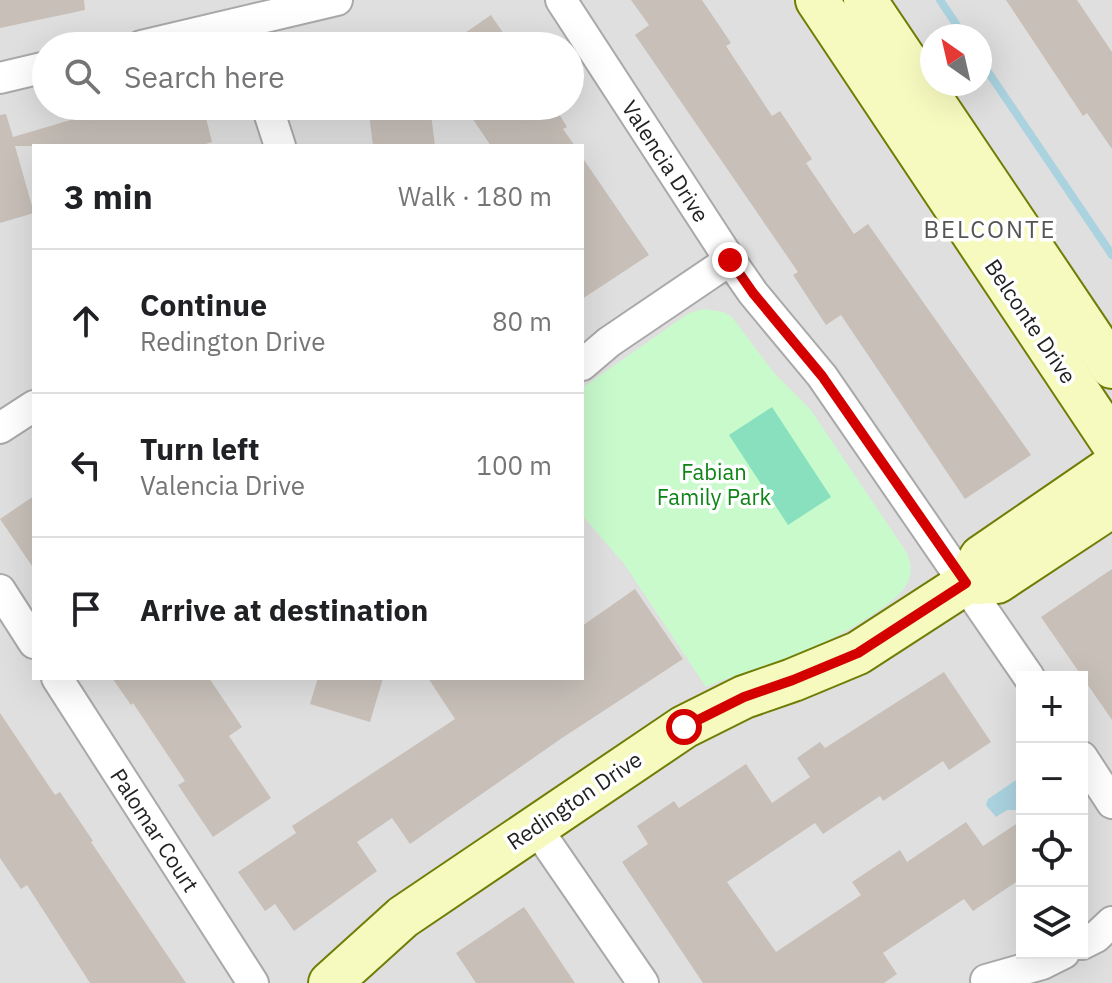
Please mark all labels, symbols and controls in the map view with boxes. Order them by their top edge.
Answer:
north arrow [920,24,992,96]
search box [32,32,584,120]
icon: search [60,54,104,98]
text: Search here [124,57,285,96]
street label: Valencia Drive [616,95,716,227]
text: 3 min [64,174,153,218]
text: Walk · 180 m [398,179,552,213]
district label: BELCONTE [923,213,1057,245]
route end [712,242,748,278]
street label: Belconte Drive [979,253,1083,389]
text: Continue [140,285,267,324]
icon: ahead [64,299,108,343]
text: 80 m [492,304,552,338]
text: Redington Drive [140,324,325,358]
text: Turn left [140,429,259,468]
icon: left [64,443,108,487]
text: 100 m [476,448,552,482]
park label: Fabian Family Park [657,457,772,511]
text: Valencia Drive [140,468,305,502]
icon: arrive [64,587,108,631]
text: Arrive at destination [140,590,428,629]
map controls [1016,671,1088,959]
button: + [1016,671,1088,743]
route start [666,709,702,745]
button: − [1016,743,1088,815]
street label: Redington Drive [501,744,647,856]
street label: Palomar Court [104,763,206,897]
button: locate [1016,815,1088,887]
button: layers [1016,887,1088,959]

